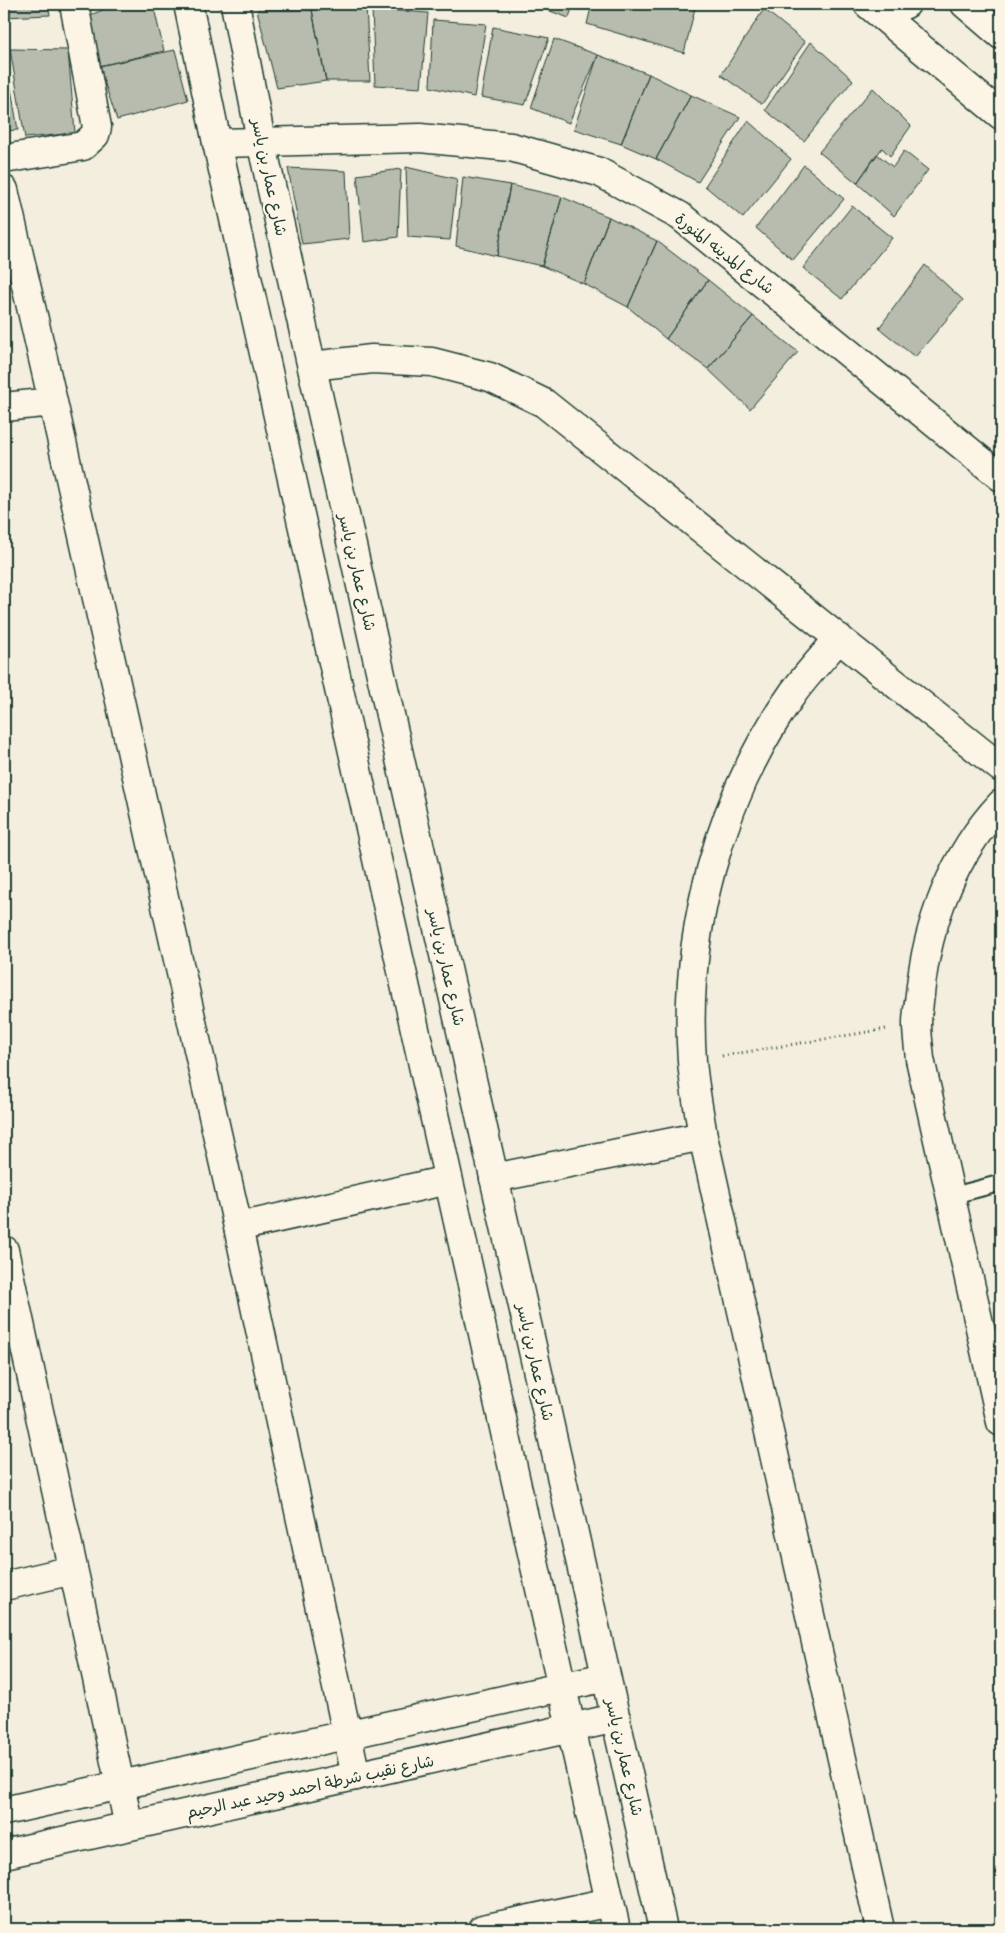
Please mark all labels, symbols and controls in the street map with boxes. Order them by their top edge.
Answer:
street label: شارع عمار بن ياسر [244,115,288,238]
street label: شارع المدينه المنورة [670,211,776,300]
street label: شارع عمار بن ياسر [331,510,377,633]
street label: شارع عمار بن ياسر [420,905,466,1028]
street label: شارع عمار بن ياسر [509,1300,555,1423]
street label: شارع عمار بن ياسر [598,1695,644,1818]
street label: شارع نقيب شرطة احمد وحيد عبد الرحيم [185,1753,436,1825]

